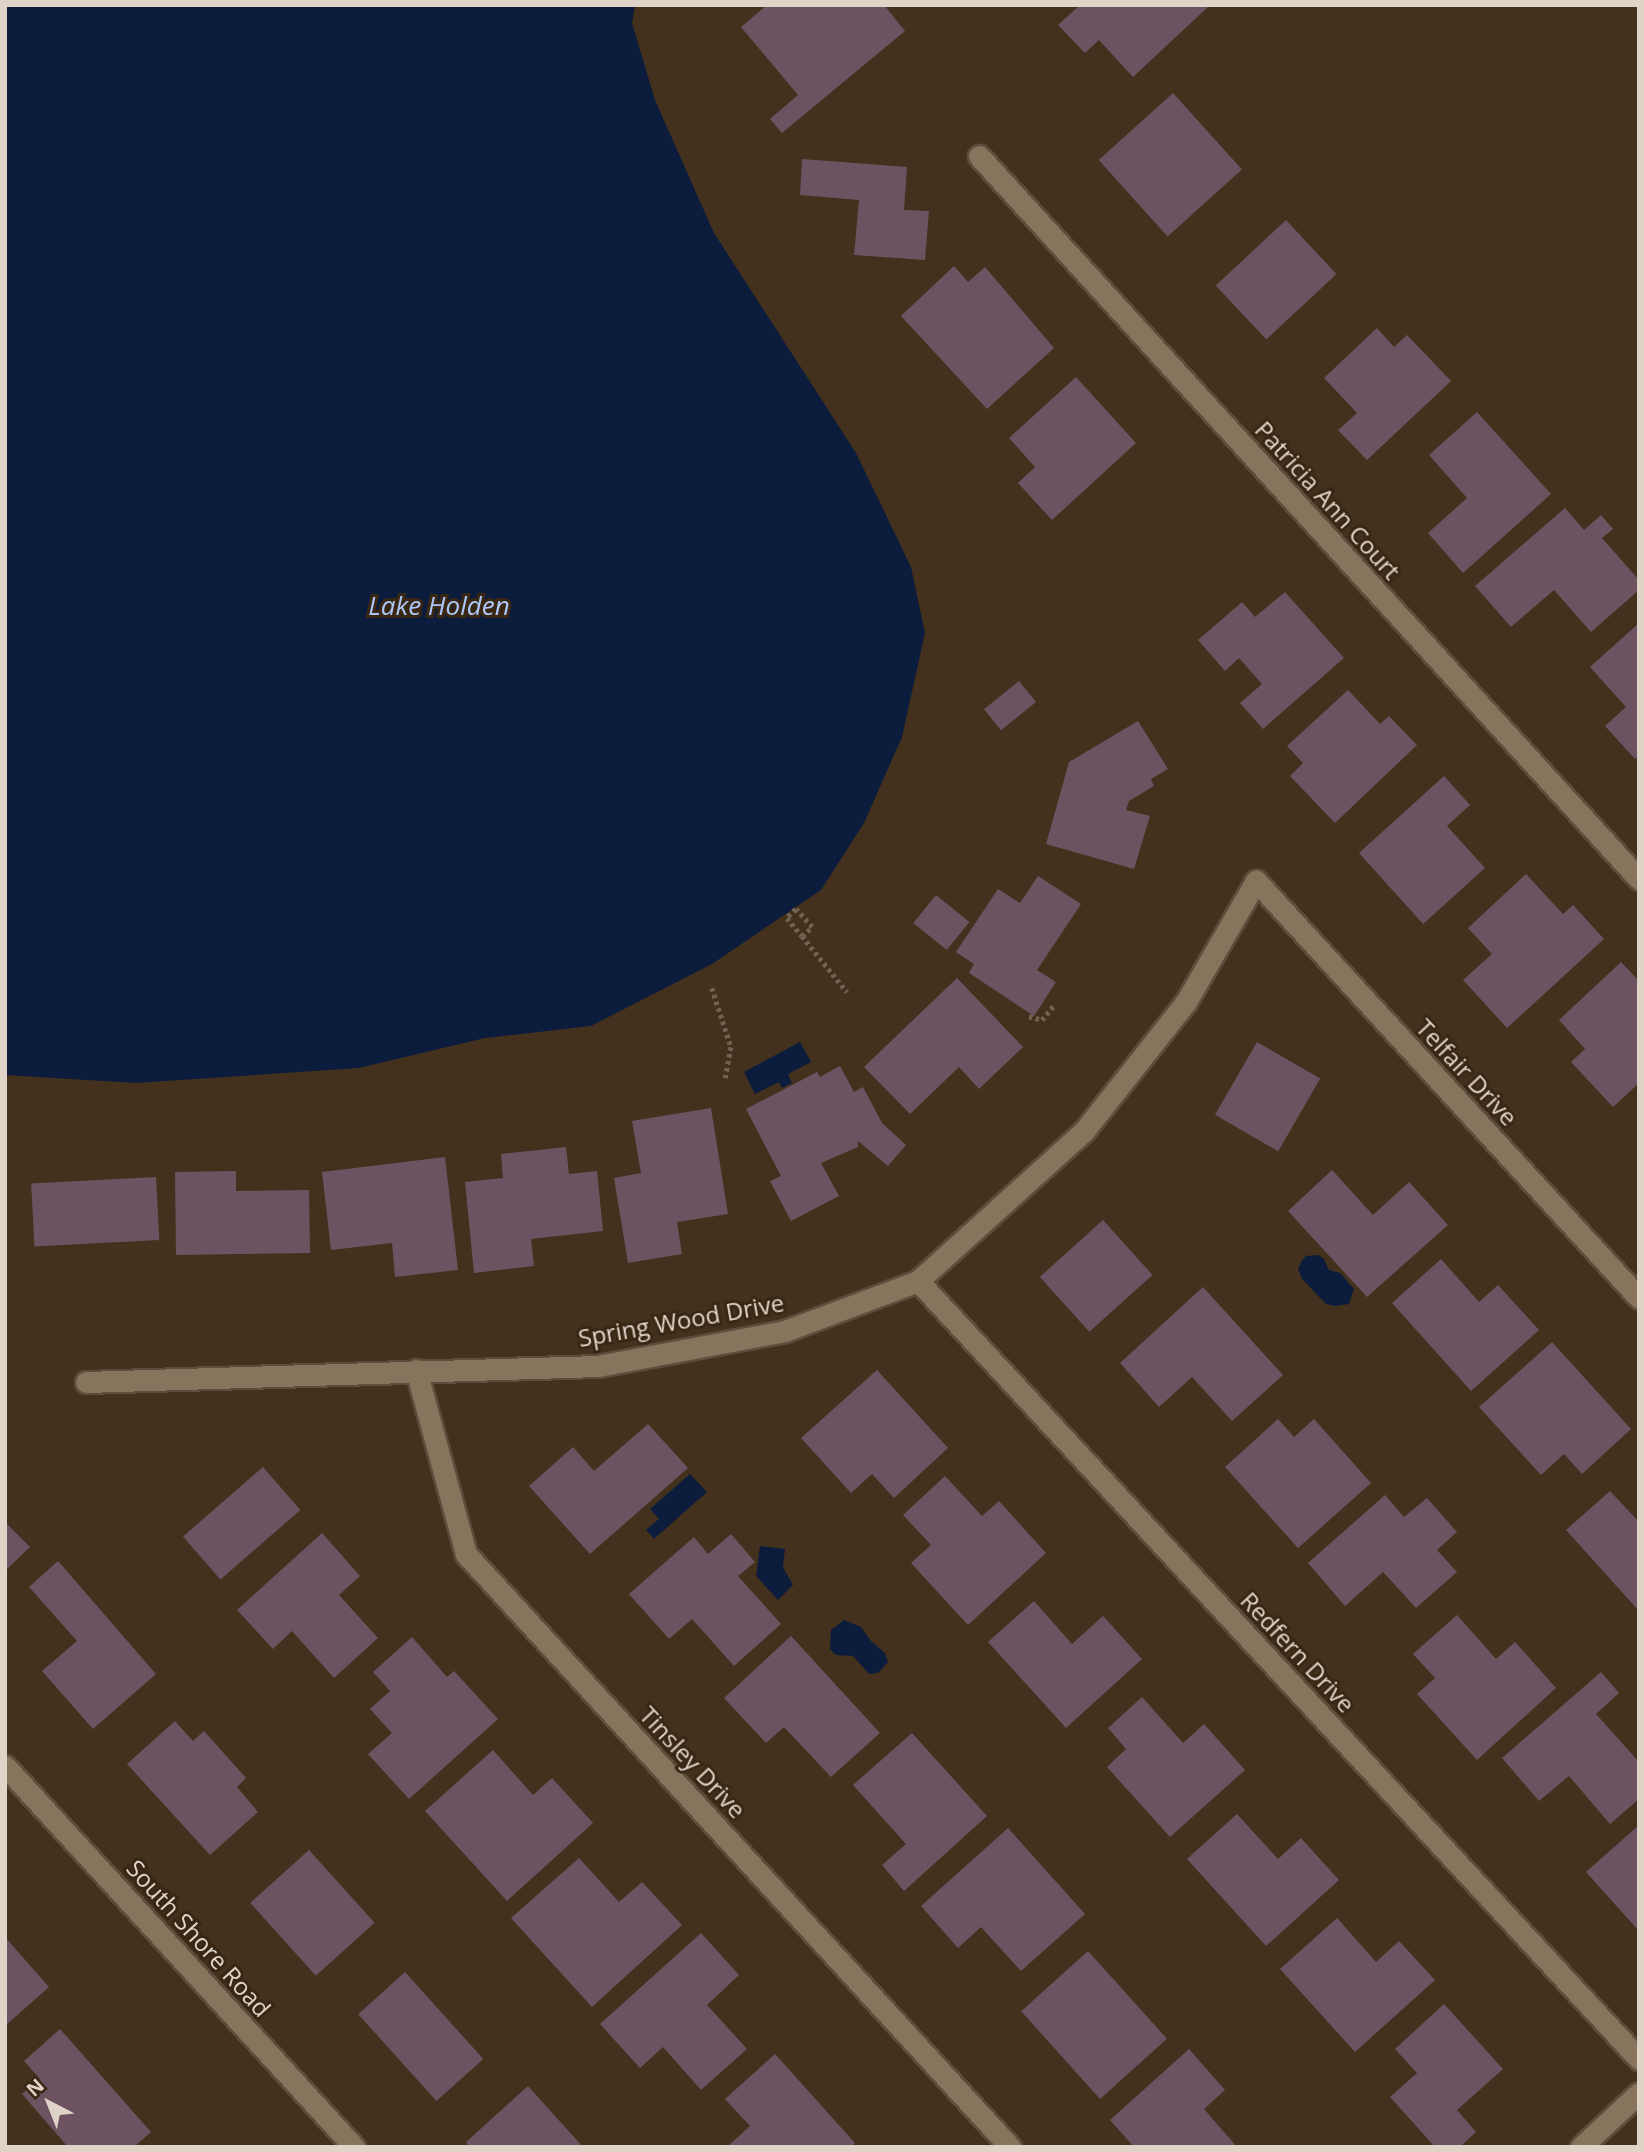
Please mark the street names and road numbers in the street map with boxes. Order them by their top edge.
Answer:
street label: Patricia Ann Court [1249,415,1407,585]
street label: Telfair Drive [1410,1013,1524,1131]
street label: Spring Wood Drive [576,1288,786,1352]
street label: Redfern Drive [1235,1586,1361,1718]
street label: Tinsley Drive [634,1700,752,1824]
street label: South Shore Road [121,1854,277,2022]

